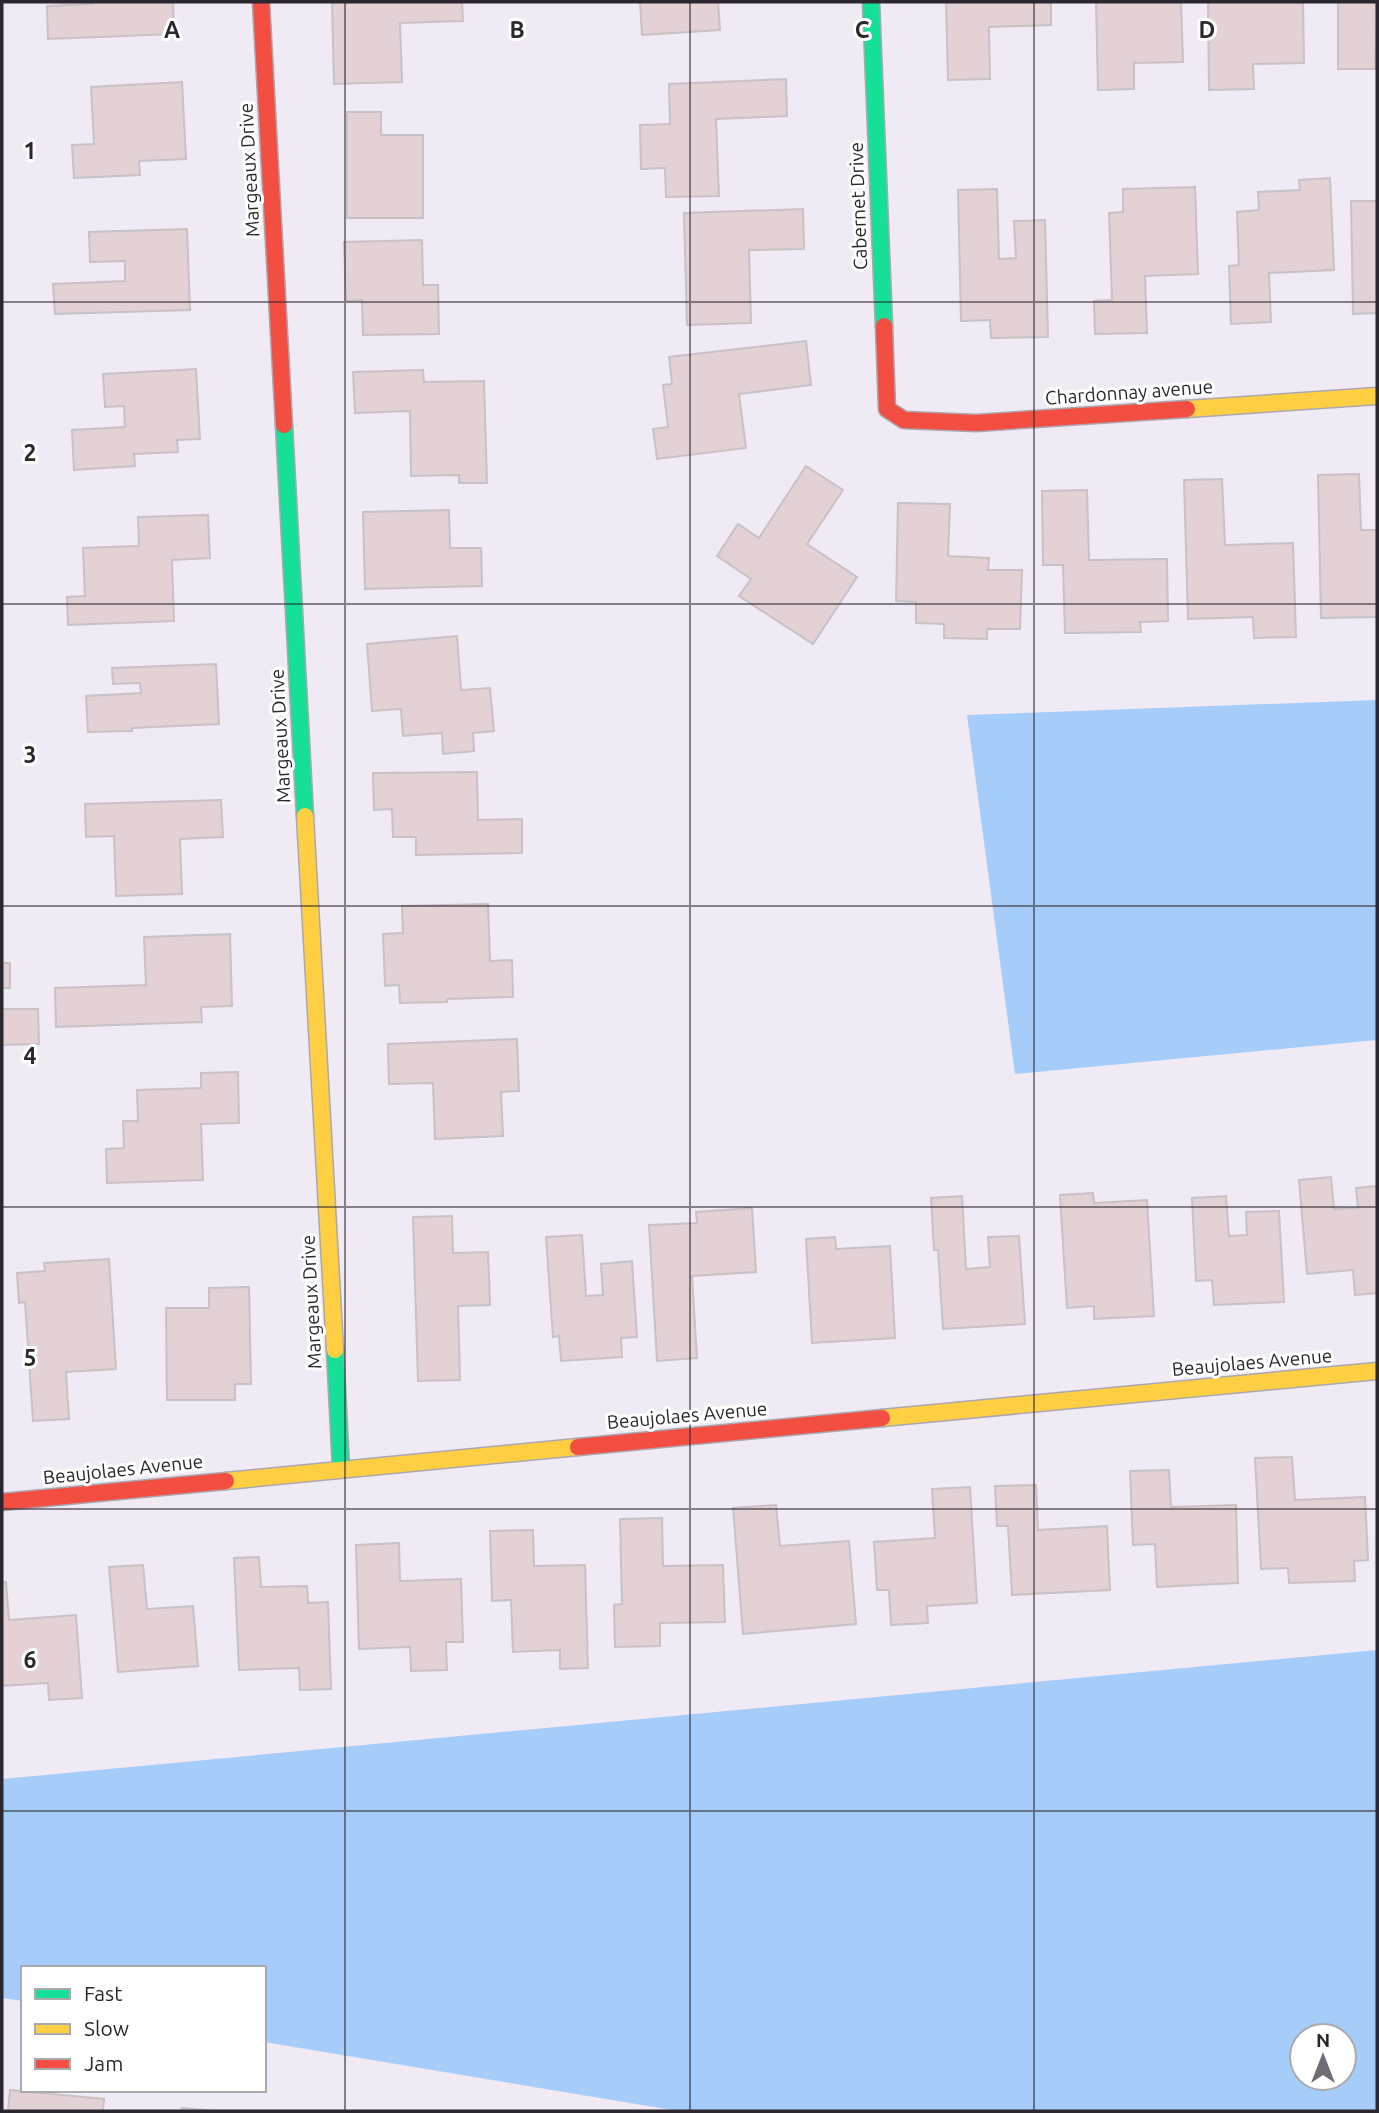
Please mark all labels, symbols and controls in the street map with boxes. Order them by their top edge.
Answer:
text: A [164,17,180,42]
text: B [509,17,525,42]
text: C [855,17,870,42]
text: D [1199,17,1215,42]
street label: Margeaux Drive [234,102,264,238]
text: 1 [24,138,36,163]
street label: Cabernet Drive [845,141,871,271]
street label: Chardonnay avenue [1044,375,1214,409]
text: 2 [24,440,36,465]
street label: Margeaux Drive [265,668,295,804]
text: 3 [24,742,36,767]
text: 4 [24,1043,37,1068]
street label: Margeaux Drive [296,1234,326,1370]
street label: Beaujolaes Avenue [1171,1344,1333,1380]
text: 5 [24,1345,36,1370]
street label: Beaujolaes Avenue [606,1397,768,1433]
street label: Beaujolaes Avenue [42,1450,204,1488]
text: 6 [24,1647,37,1672]
legend [21,1966,266,2092]
text: Fast [84,1981,122,2005]
text: Slow [84,2016,129,2040]
north arrow [1288,2022,1358,2092]
text: N [1316,2029,1330,2051]
text: Jam [84,2051,123,2075]

